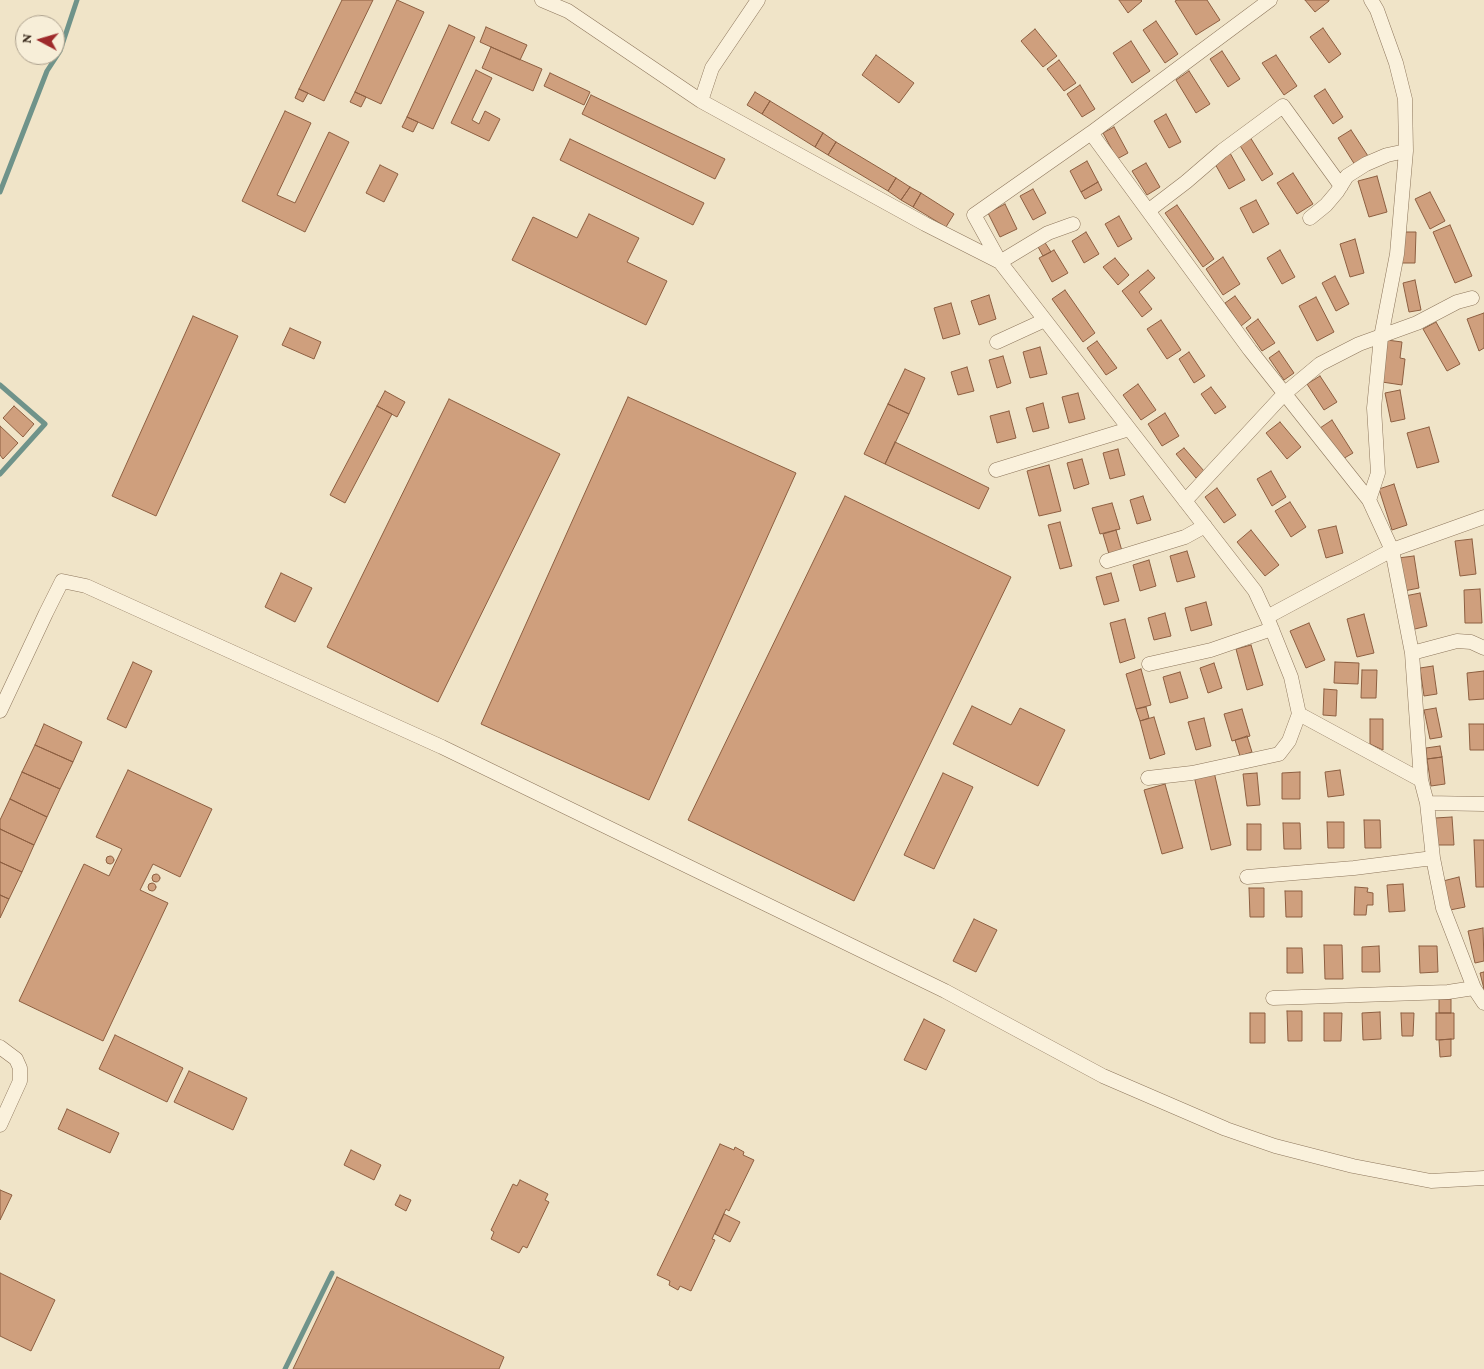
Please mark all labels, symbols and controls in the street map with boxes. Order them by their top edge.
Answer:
north arrow [15,15,65,65]
text: N [18,33,35,44]

